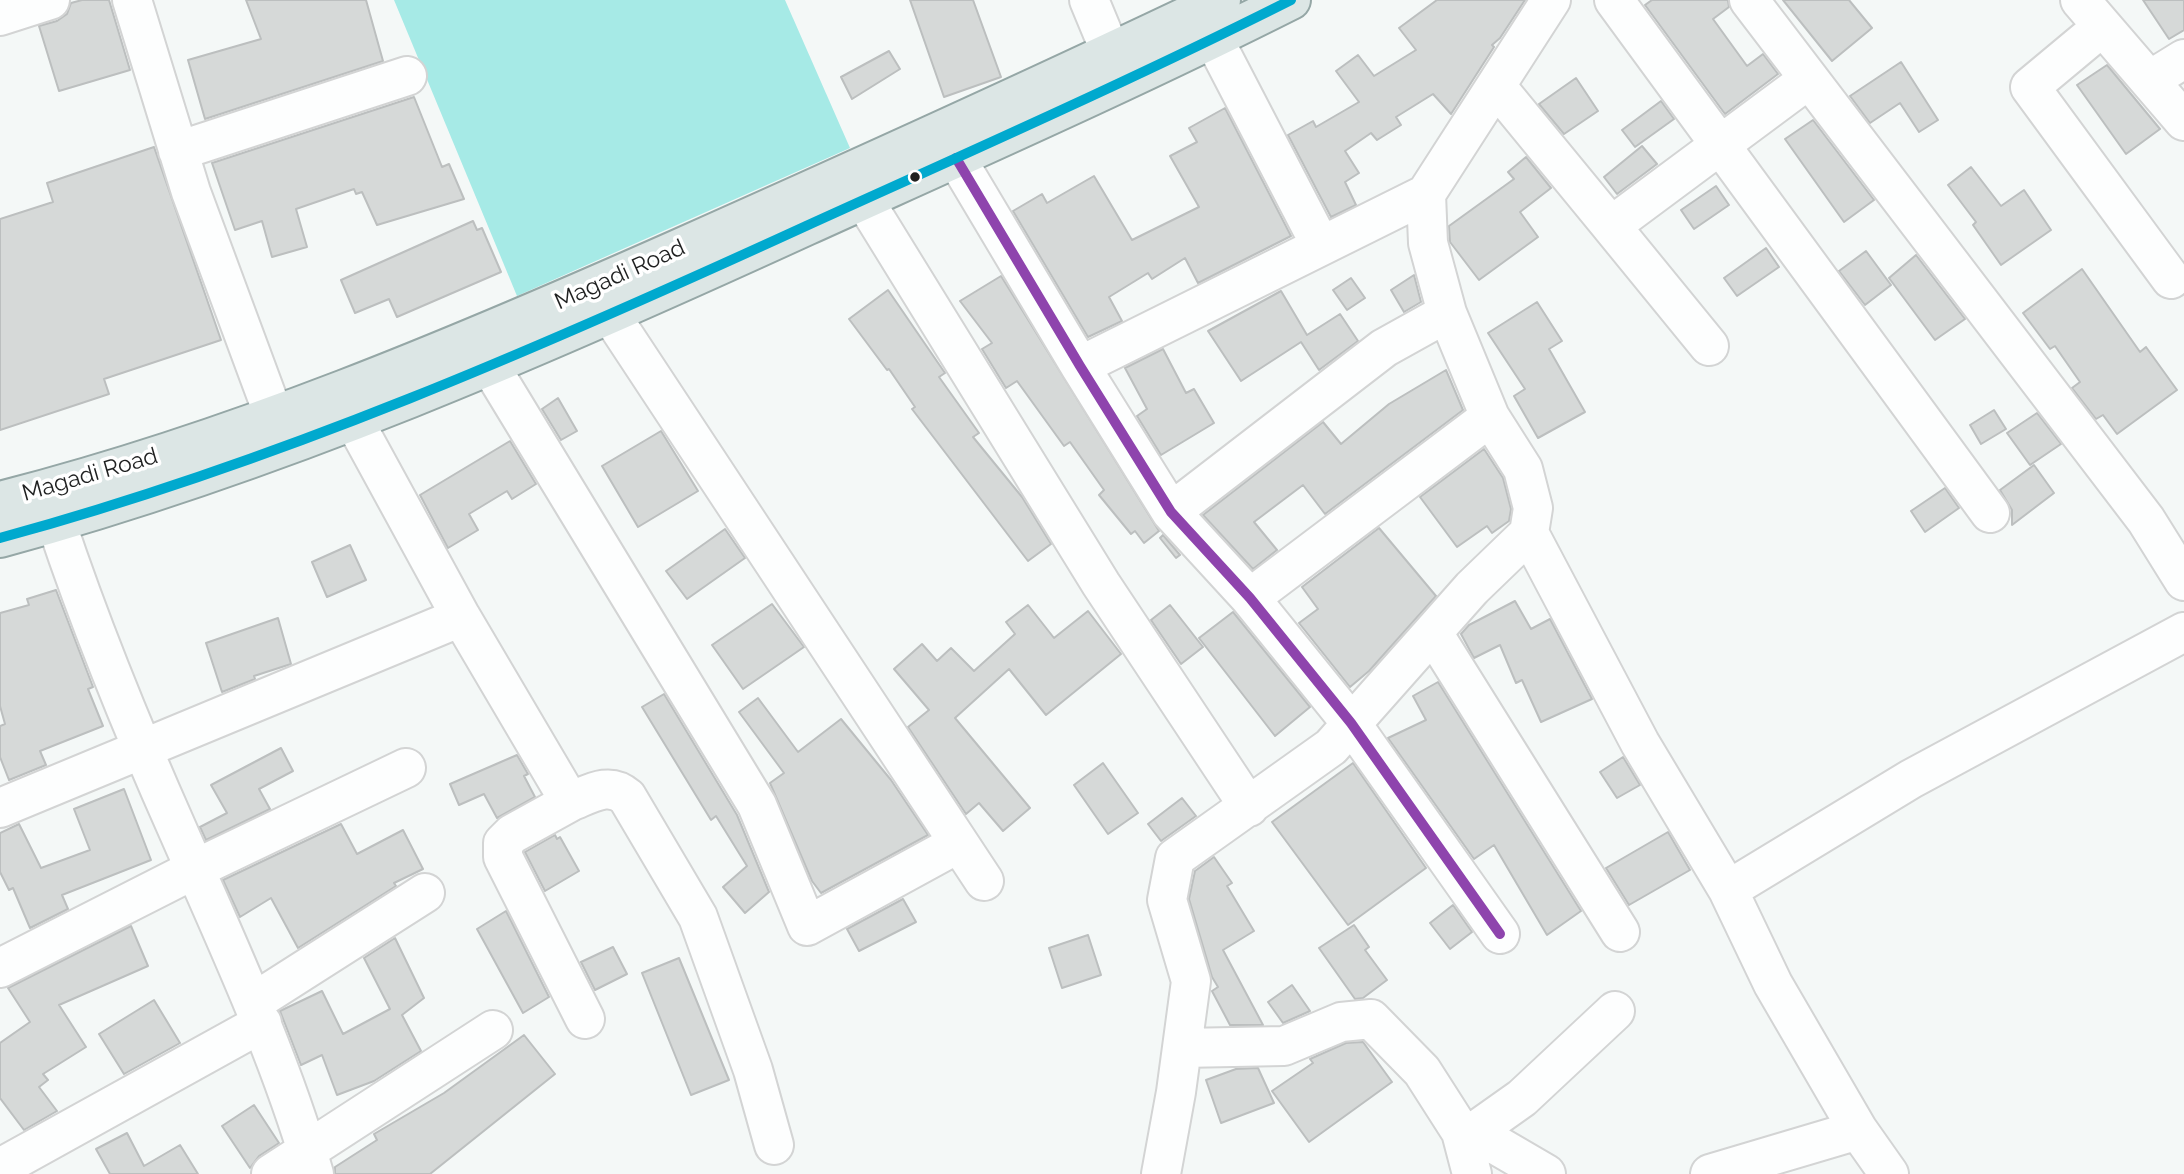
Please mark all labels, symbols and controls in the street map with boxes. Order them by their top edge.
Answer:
unlabelled marker [908,170,922,184]
street label: Magadi Road [551,234,689,316]
street label: Magadi Road [19,442,161,508]

